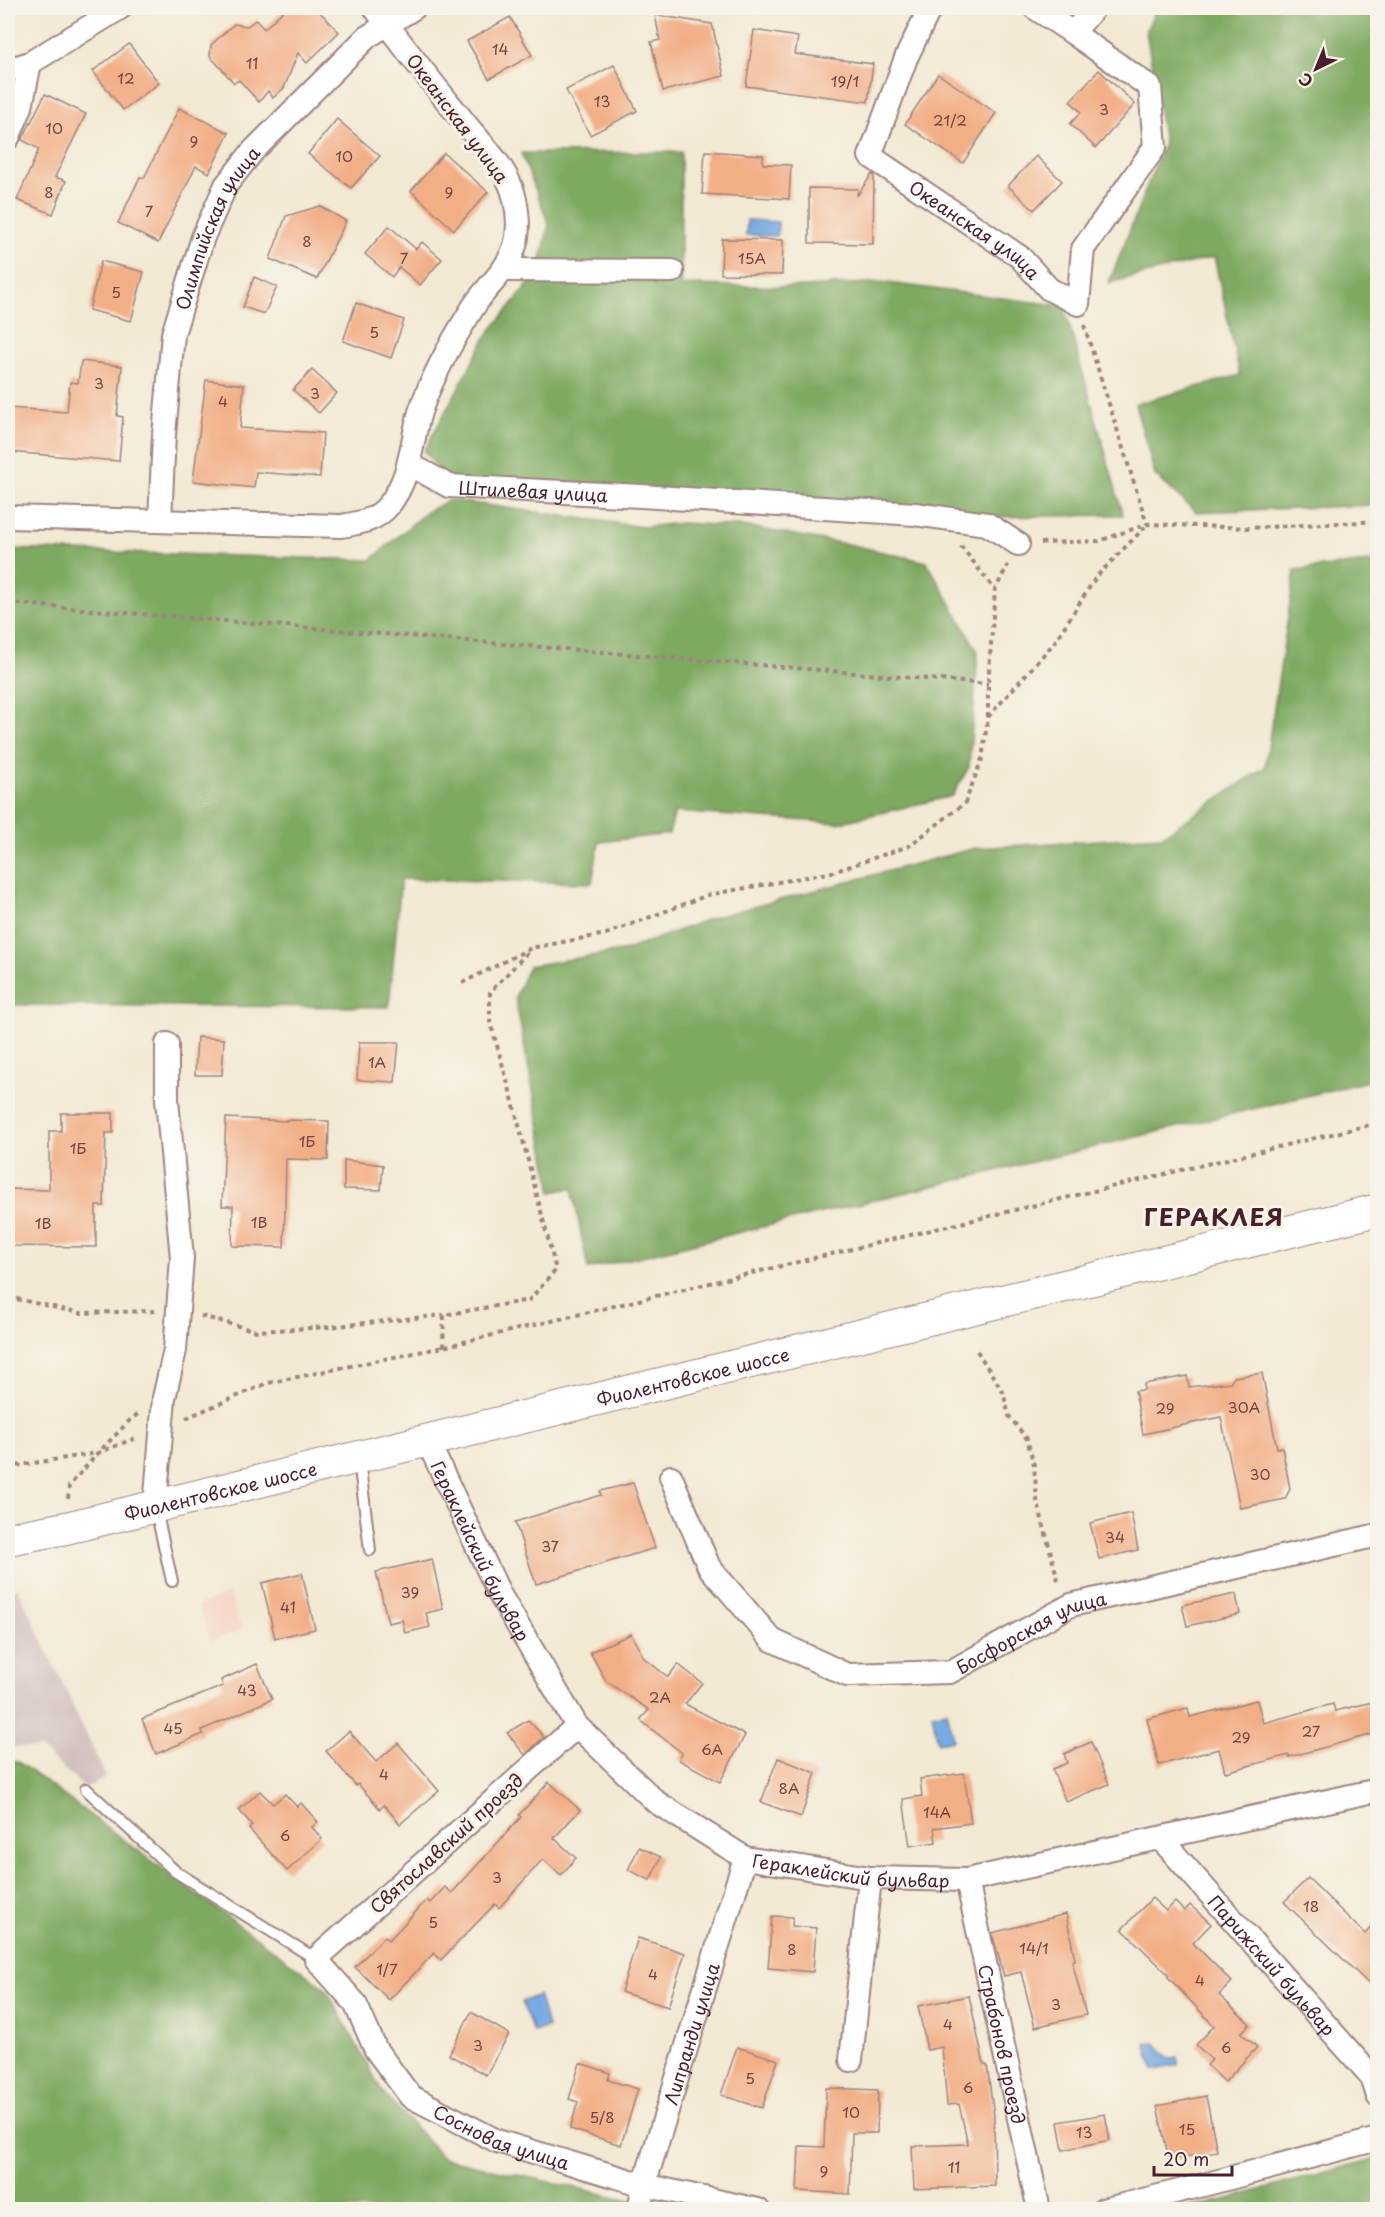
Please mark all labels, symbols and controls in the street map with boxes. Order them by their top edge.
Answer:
house number: 14 [492,37,508,60]
north arrow [1286,39,1346,99]
street label: Океанская улица [400,48,516,189]
house number: 11 [246,51,258,74]
house number: 12 [117,66,135,89]
text: С [1292,68,1318,94]
house number: 19/1 [831,69,859,92]
house number: 13 [594,89,610,112]
house number: 3 [1099,97,1109,120]
house number: 21/2 [933,108,967,131]
house number: 10 [45,116,63,139]
house number: 9 [190,129,198,152]
street label: Олимпийская улица [168,140,266,313]
house number: 10 [335,144,353,167]
street label: Океанская улица [904,173,1047,285]
house number: 8 [44,180,54,203]
house number: 9 [445,180,453,203]
house number: 7 [145,199,154,222]
house number: 8 [302,229,312,252]
house number: 7 [400,246,409,269]
house number: 15А [738,246,766,269]
house number: 5 [111,280,121,303]
house number: 5 [369,320,379,343]
house number: 3 [94,371,104,394]
house number: 3 [310,381,320,404]
house number: 4 [218,389,228,412]
street label: Штилевая улица [458,473,609,508]
house number: 1А [368,1050,386,1073]
house number: 1Б [299,1129,315,1152]
house number: 1Б [70,1136,86,1159]
district label: ГЕРАКЛЕЯ [1144,1198,1284,1234]
house number: 1В [251,1210,267,1233]
house number: 1В [35,1211,51,1234]
street label: Фиолентовское шоссе [594,1340,792,1412]
house number: 30А [1228,1395,1260,1418]
house number: 29 [1155,1396,1175,1419]
street label: Фиолентовское шоссе [121,1454,320,1527]
street label: Гераклейский бульвар [425,1456,537,1646]
house number: 30 [1250,1462,1270,1485]
house number: 34 [1105,1525,1125,1548]
house number: 37 [541,1534,559,1557]
house number: 39 [401,1580,419,1603]
street label: Босфорская улица [951,1584,1110,1680]
house number: 41 [280,1595,296,1618]
house number: 43 [237,1678,257,1701]
house number: 2А [649,1685,671,1708]
house number: 45 [163,1716,183,1739]
house number: 27 [1302,1719,1321,1742]
house number: 29 [1231,1725,1251,1748]
house number: 6А [701,1737,723,1760]
house number: 4 [379,1762,389,1785]
street label: Святославский проезд [363,1766,529,1920]
house number: 8А [779,1776,799,1799]
house number: 14А [923,1800,951,1823]
house number: 6 [280,1823,290,1846]
street label: Гераклейский бульвар [750,1846,950,1893]
house number: 3 [492,1865,502,1888]
street label: Парижский бульвар [1202,1888,1342,2041]
house number: 18 [1303,1894,1319,1917]
house number: 5 [428,1910,438,1933]
house number: 14/1 [1019,1936,1049,1959]
house number: 8 [787,1937,797,1960]
house number: 1/7 [376,1957,398,1980]
street label: Липранди улица [656,1959,726,2108]
house number: 4 [648,1962,658,1985]
street label: Страбонов проезд [972,1962,1033,2127]
house number: 4 [1195,1968,1205,1991]
house number: 3 [1051,1992,1061,2015]
house number: 4 [943,2012,953,2035]
house number: 3 [473,2033,483,2056]
house number: 6 [1221,2035,1231,2058]
house number: 5 [745,2066,755,2089]
house number: 6 [963,2075,973,2098]
street label: Сосновая улица [429,2097,573,2176]
house number: 10 [842,2100,860,2123]
house number: 5/8 [589,2105,615,2128]
house number: 15 [1179,2117,1195,2140]
house number: 13 [1076,2120,1092,2143]
scale bar [1154,2139,1232,2177]
text: 20 m [1163,2145,1209,2172]
house number: 11 [948,2155,960,2178]
house number: 9 [820,2159,828,2182]

